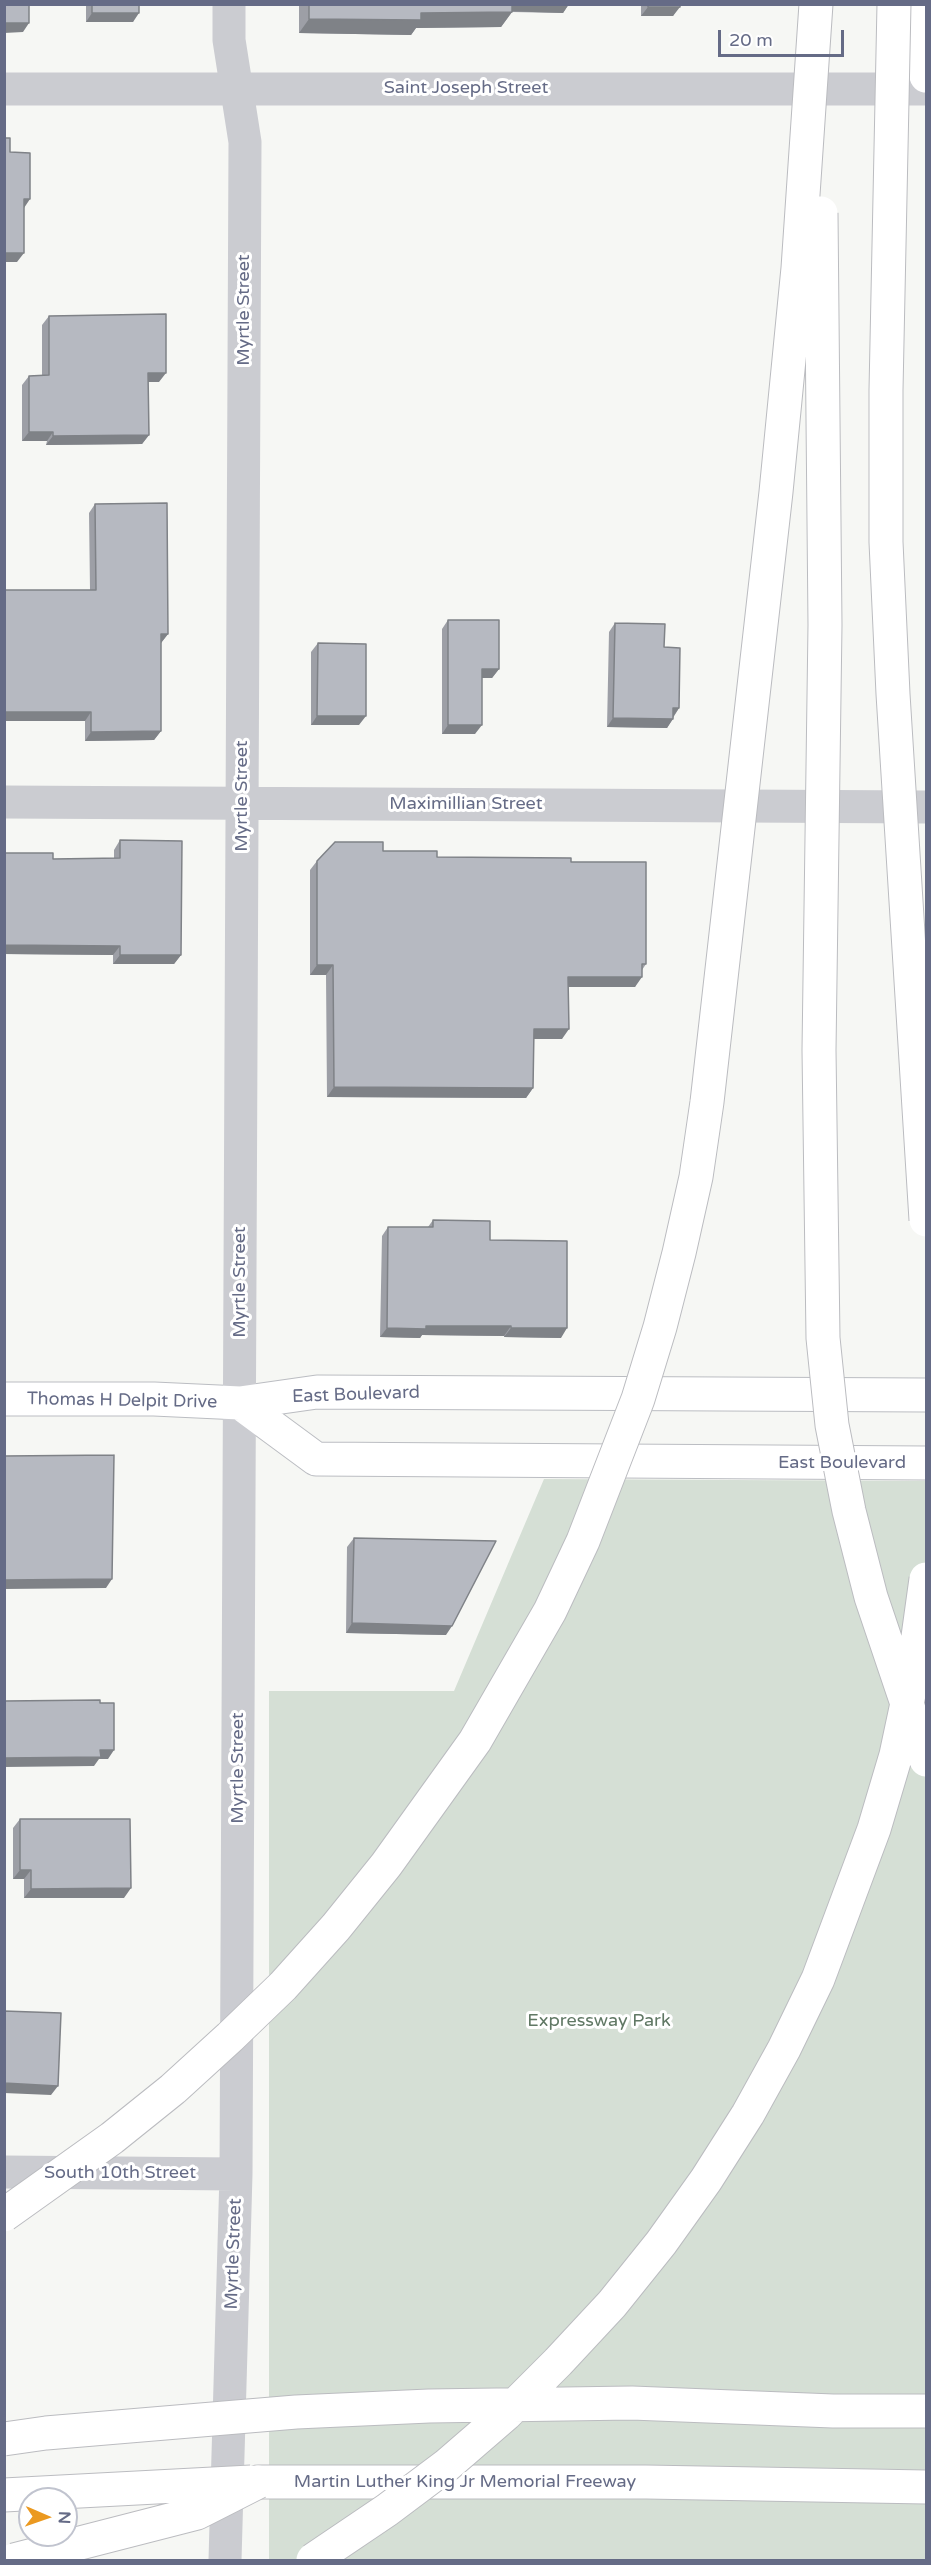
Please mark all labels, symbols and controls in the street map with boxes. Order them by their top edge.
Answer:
scale bar [721,18,847,56]
text: 20 m [729,29,773,51]
street label: Saint Joseph Street [384,77,548,99]
street label: Myrtle Street [233,254,255,366]
street label: Myrtle Street [231,740,253,852]
street label: Maximillian Street [389,793,543,815]
street label: Myrtle Street [229,1226,251,1338]
street label: East Boulevard [292,1382,420,1408]
street label: Thomas H Delpit Drive [27,1389,217,1413]
street label: East Boulevard [778,1452,906,1474]
street label: Myrtle Street [227,1712,249,1824]
park label: Expressway Park [527,2010,671,2032]
street label: South 10th Street [44,2162,196,2184]
street label: Myrtle Street [221,2198,247,2310]
street label: Martin Luther King Jr Memorial Freeway [294,2471,636,2493]
north arrow [18,2487,78,2547]
text: N [54,2511,74,2524]

